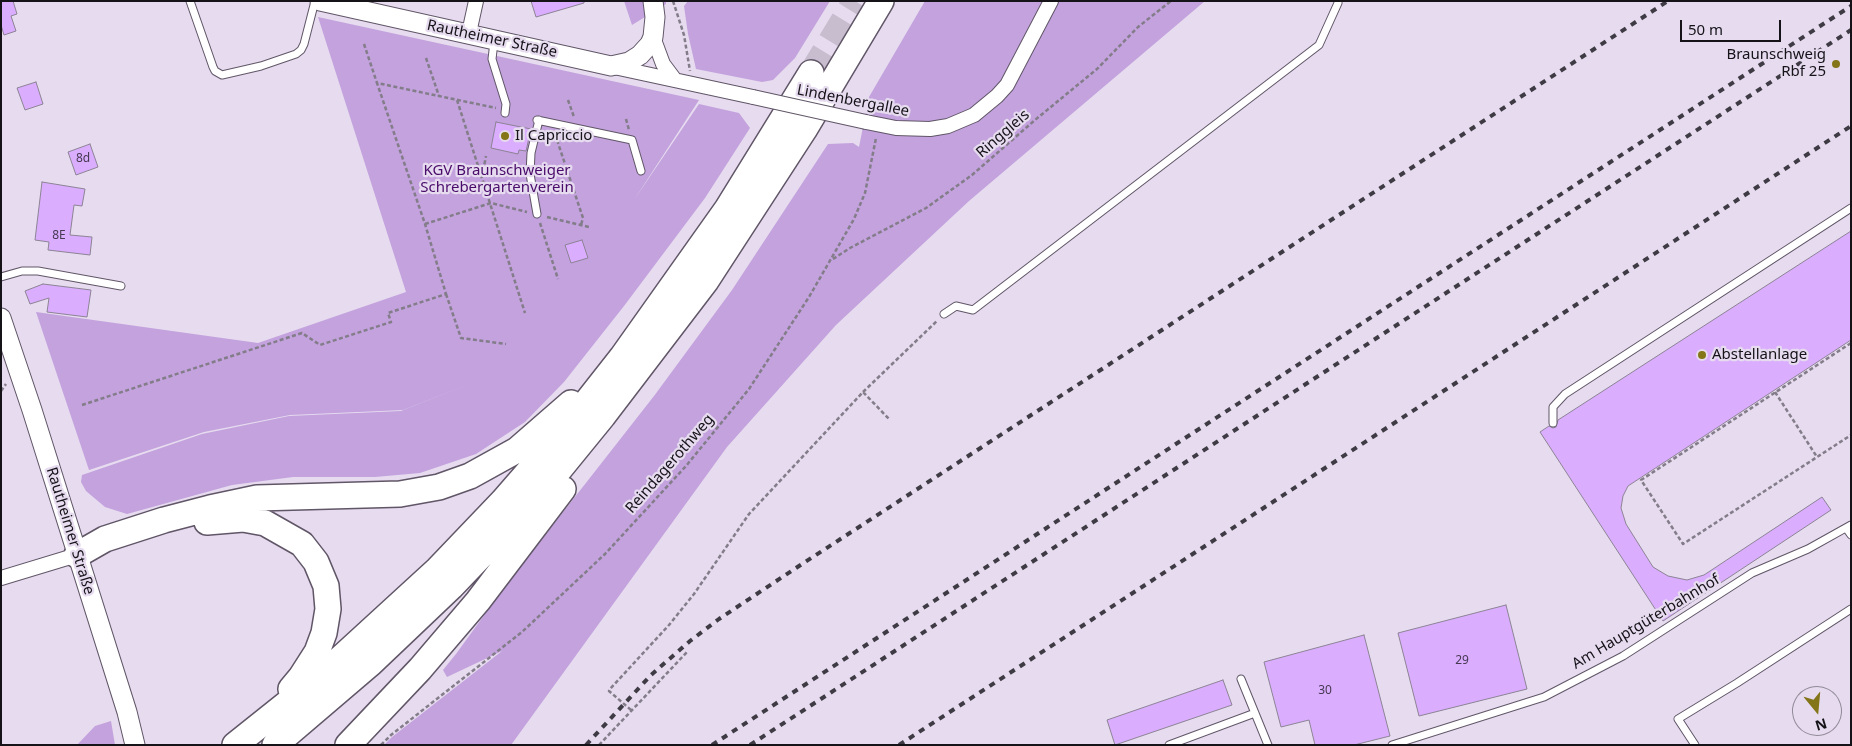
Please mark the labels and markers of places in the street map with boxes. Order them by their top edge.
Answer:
place label: Braunschweig Rbf 25 [1726,46,1826,81]
marker: Braunschweig Rbf 25 [1830,58,1842,70]
place label: Il Capriccio [515,127,592,145]
marker: Il Capriccio [499,130,511,142]
place label: Abstellanlage [1712,346,1807,364]
marker: Abstellanlage [1696,349,1708,361]

